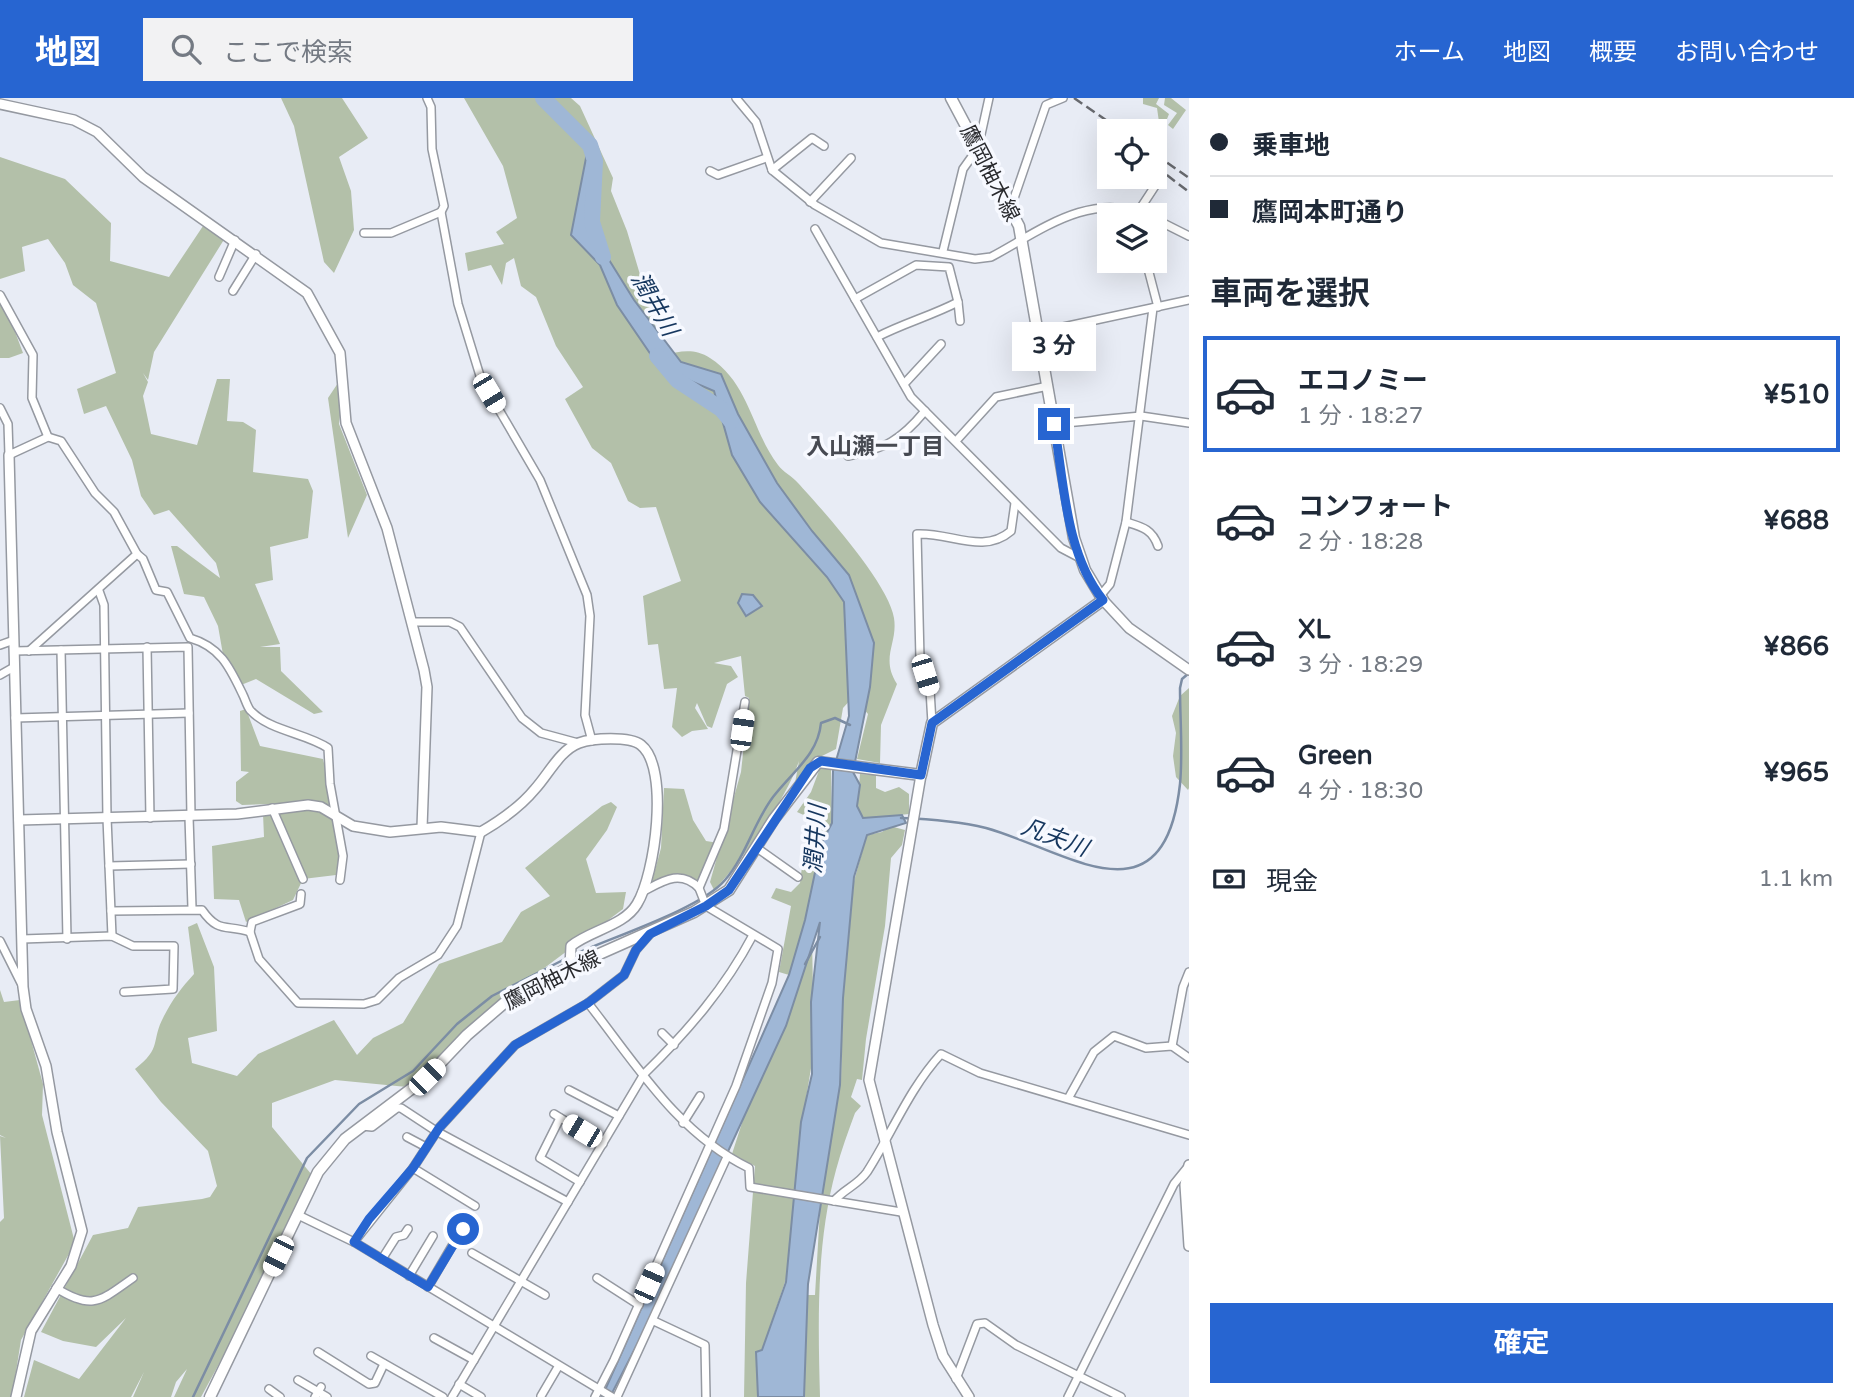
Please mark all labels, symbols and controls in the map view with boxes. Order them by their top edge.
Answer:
search box [143,18,633,81]
icon: search [167,30,205,68]
text: 地図 [35,33,101,72]
text: ここで検索 [223,37,353,68]
text: ホーム [1394,38,1465,67]
text: 地図 [1503,38,1551,67]
text: 概要 [1589,38,1637,67]
text: お問い合わせ [1675,38,1819,67]
map controls [1097,119,1167,273]
button: locate [1097,119,1167,189]
street label: 鷹岡柚木線 [955,121,1025,226]
text: 乗車地 [1252,130,1330,161]
text: 鷹岡本町通り [1252,197,1408,228]
button: layers [1097,203,1167,273]
water label: 潤井川 [625,268,685,344]
text: 車両を選択 [1210,275,1370,313]
callout: 3 分 [1012,322,1096,372]
text: 3 分 [1032,332,1076,360]
icon: car [1214,363,1277,426]
text: エコノミー [1298,365,1428,396]
car [470,370,509,416]
text: ¥510 [1763,379,1829,410]
text: 1 分 · 18:27 [1298,402,1423,430]
route end [1038,408,1070,440]
district label: 入山瀬一丁目 [806,433,944,461]
icon: car [1214,489,1277,552]
text: コンフォート [1298,491,1453,522]
text: ¥688 [1763,505,1829,536]
text: 2 分 · 18:28 [1298,528,1423,556]
text: XL [1298,614,1330,645]
icon: car [1214,615,1277,678]
text: ¥866 [1763,631,1829,662]
text: 3 分 · 18:29 [1298,651,1423,679]
car [909,652,942,698]
car [729,708,756,752]
text: Green [1298,740,1373,771]
icon: car [1214,741,1277,804]
text: ¥965 [1763,757,1829,788]
text: 4 分 · 18:30 [1298,777,1423,805]
water label: 潤井川 [800,801,833,874]
water label: 凡夫川 [1017,813,1095,864]
icon: cash [1210,860,1248,898]
text: 1.1 km [1759,865,1833,893]
text: 現金 [1266,866,1318,897]
street label: 鷹岡柚木線 [500,945,605,1015]
car [405,1055,450,1099]
car [559,1111,606,1151]
route start [447,1213,479,1245]
car [260,1233,297,1279]
car [631,1260,668,1306]
button: 確定 [1210,1303,1833,1383]

